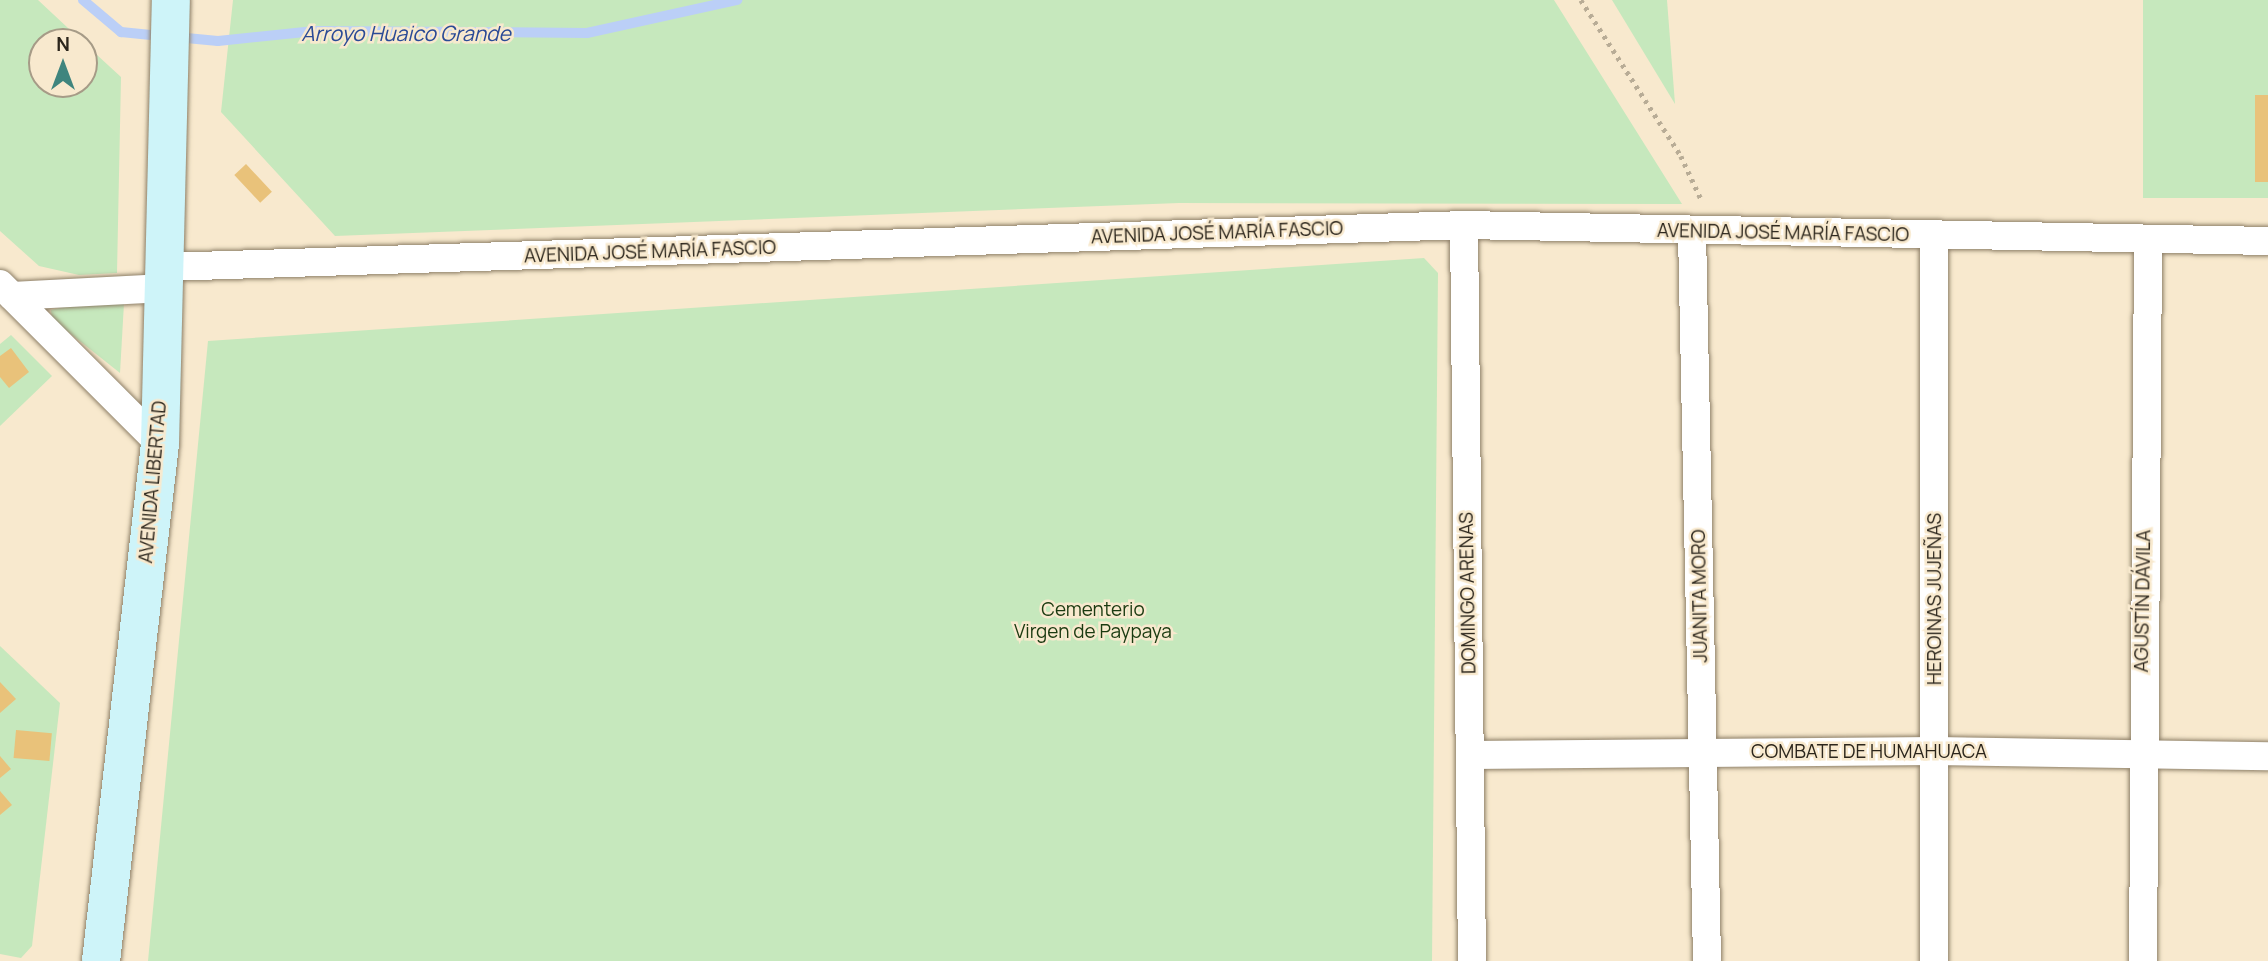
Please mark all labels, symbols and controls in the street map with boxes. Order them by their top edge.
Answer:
water label: Arroyo Huaico Grande [301,20,511,46]
north arrow [28,28,98,98]
text: N [56,31,70,57]
street label: AVENIDA JOSÉ MARÍA FASCIO [1091,217,1343,249]
street label: AVENIDA JOSÉ MARÍA FASCIO [1657,219,1909,247]
street label: AVENIDA JOSÉ MARÍA FASCIO [524,236,776,268]
street label: AVENIDA LIBERTAD [135,400,171,564]
street label: DOMINGO ARENAS [1455,512,1481,674]
street label: HEROINAS JUJEÑAS [1924,513,1946,685]
street label: JUANITA MORO [1687,529,1713,663]
street label: AGUSTÍN DÁVILA [2130,529,2156,673]
park label: Cementerio Virgen de Paypaya [1014,599,1172,643]
street label: COMBATE DE HUMAHUACA [1751,741,1987,763]

